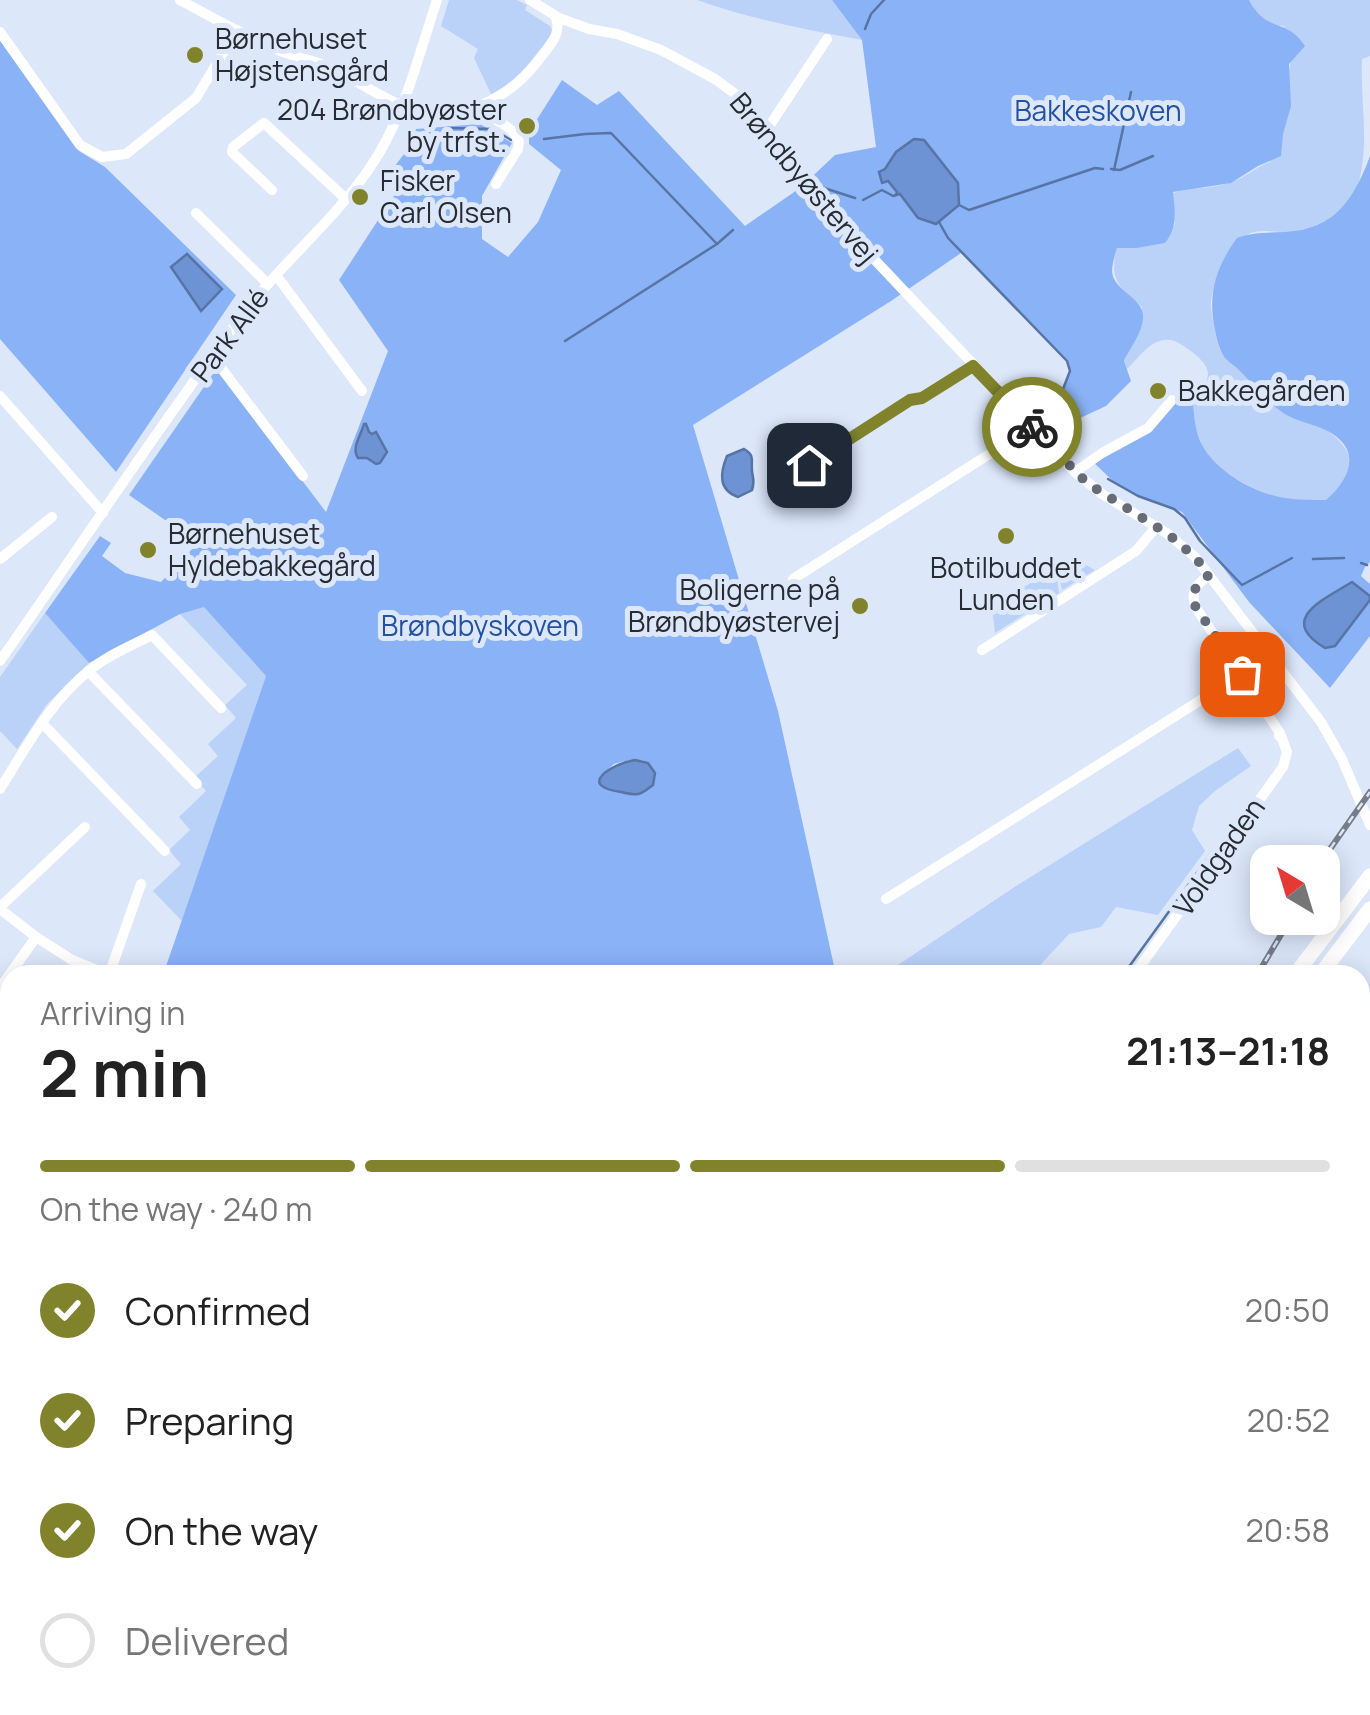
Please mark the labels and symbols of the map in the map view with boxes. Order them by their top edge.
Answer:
place label: Børnehuset Højstensgård [215,19,389,89]
marker: Børnehuset Højstensgård [184,44,206,66]
street label: Brøndbyøstervej [722,84,887,271]
place label: 204 Brøndbyøster by trfst. [277,90,507,160]
park label: Bakkeskoven [1014,91,1182,129]
marker: 204 Brøndbyøster by trfst. [516,115,538,137]
place label: Fisker Carl Olsen [380,161,512,231]
marker: Fisker Carl Olsen [349,186,371,208]
street label: Park Allé [181,280,277,389]
place label: Bakkegården [1178,371,1346,409]
courier [982,377,1082,477]
marker: Bakkegården [1147,380,1169,402]
pin [767,423,852,508]
place label: Børnehuset Hyldebakkegård [168,514,376,584]
marker: Botilbuddet Lunden [995,525,1017,547]
marker: Børnehuset Hyldebakkegård [137,539,159,561]
place label: Botilbuddet Lunden [930,548,1082,618]
place label: Boligerne på Brøndbyøstervej [628,570,840,640]
marker: Boligerne på Brøndbyøstervej [849,595,871,617]
park label: Brøndbyskoven [381,606,579,644]
pin [1200,632,1285,717]
street label: Voldgaden [1164,790,1273,923]
north arrow [1250,845,1340,935]

